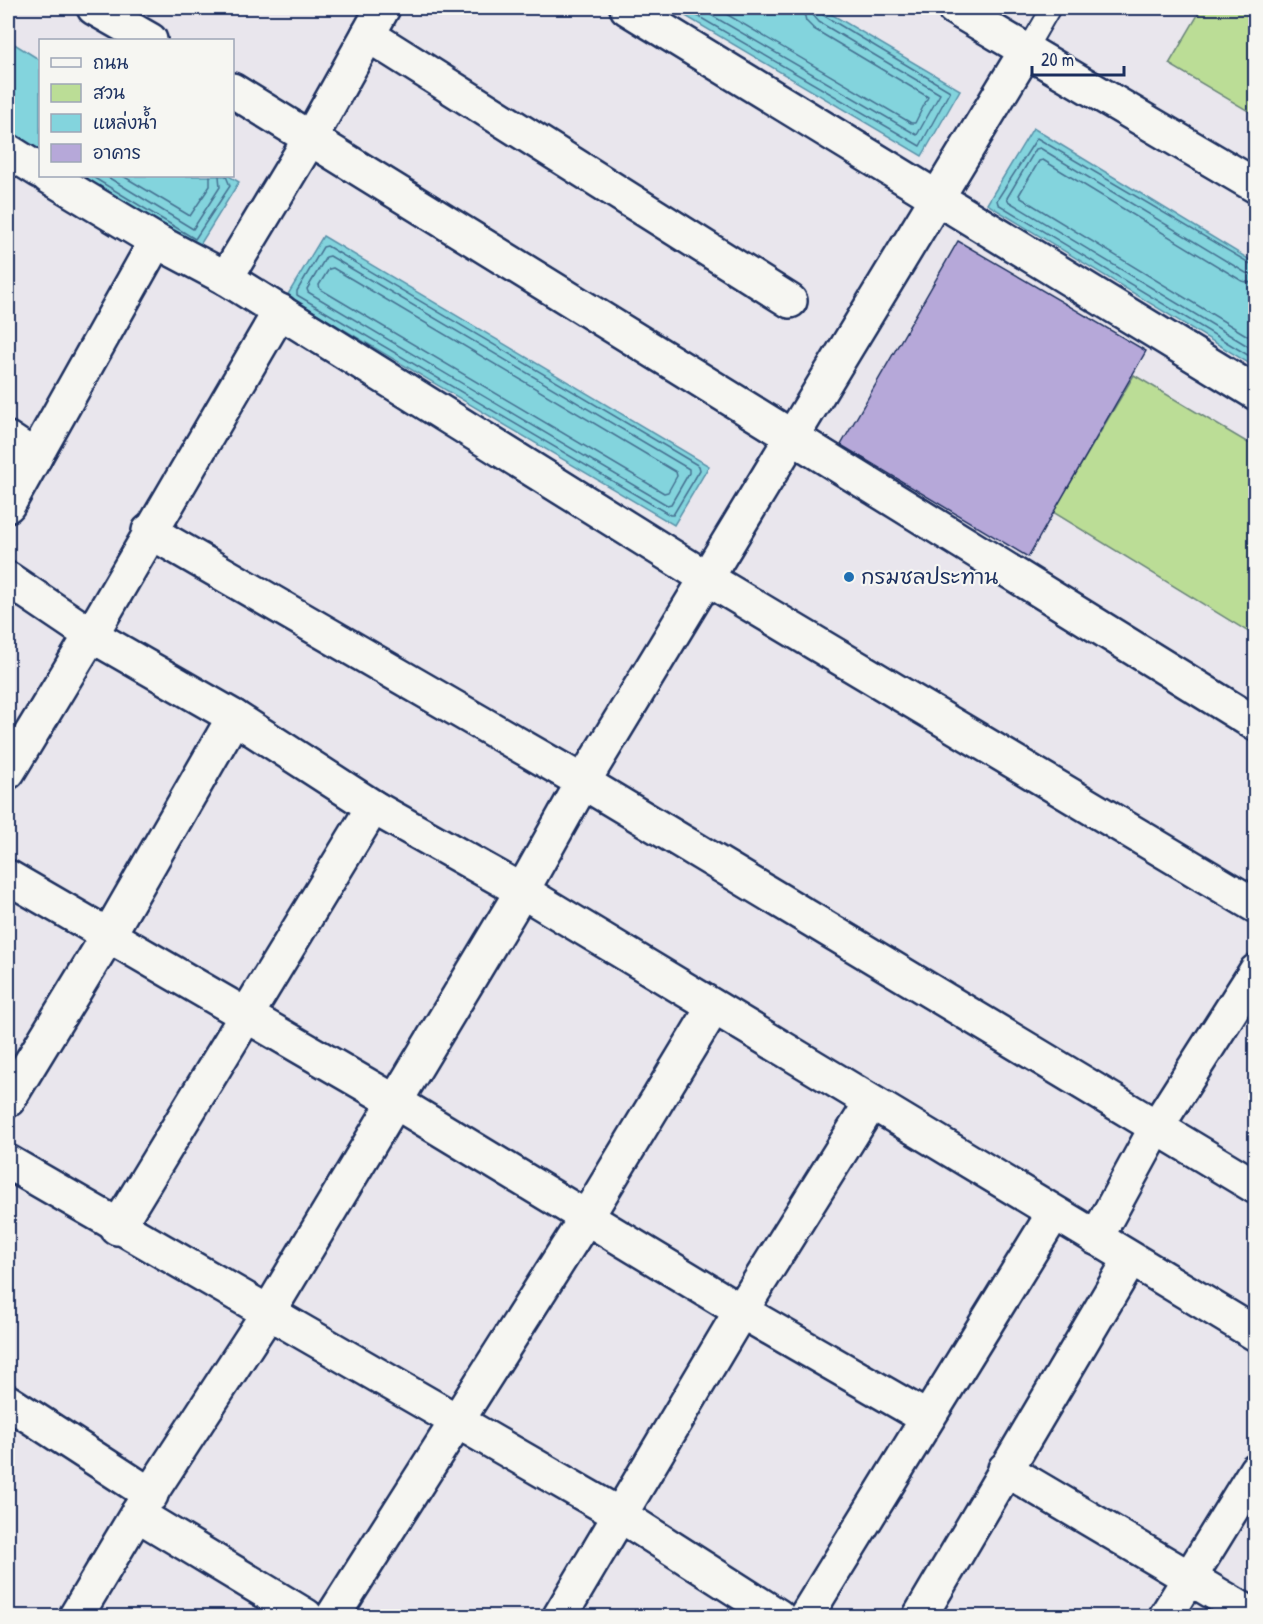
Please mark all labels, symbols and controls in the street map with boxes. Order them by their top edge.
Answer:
legend [39,39,234,177]
scale bar [1032,39,1124,77]
text: 20 m [1041,47,1074,72]
text: ถนน [93,50,128,75]
text: สวน [93,80,125,105]
text: แหล่งน้ำ [93,106,157,135]
text: อาคาร [93,140,141,165]
place label: กรมชลประทาน [861,562,998,591]
marker: กรมชลประทาน [842,570,856,584]

